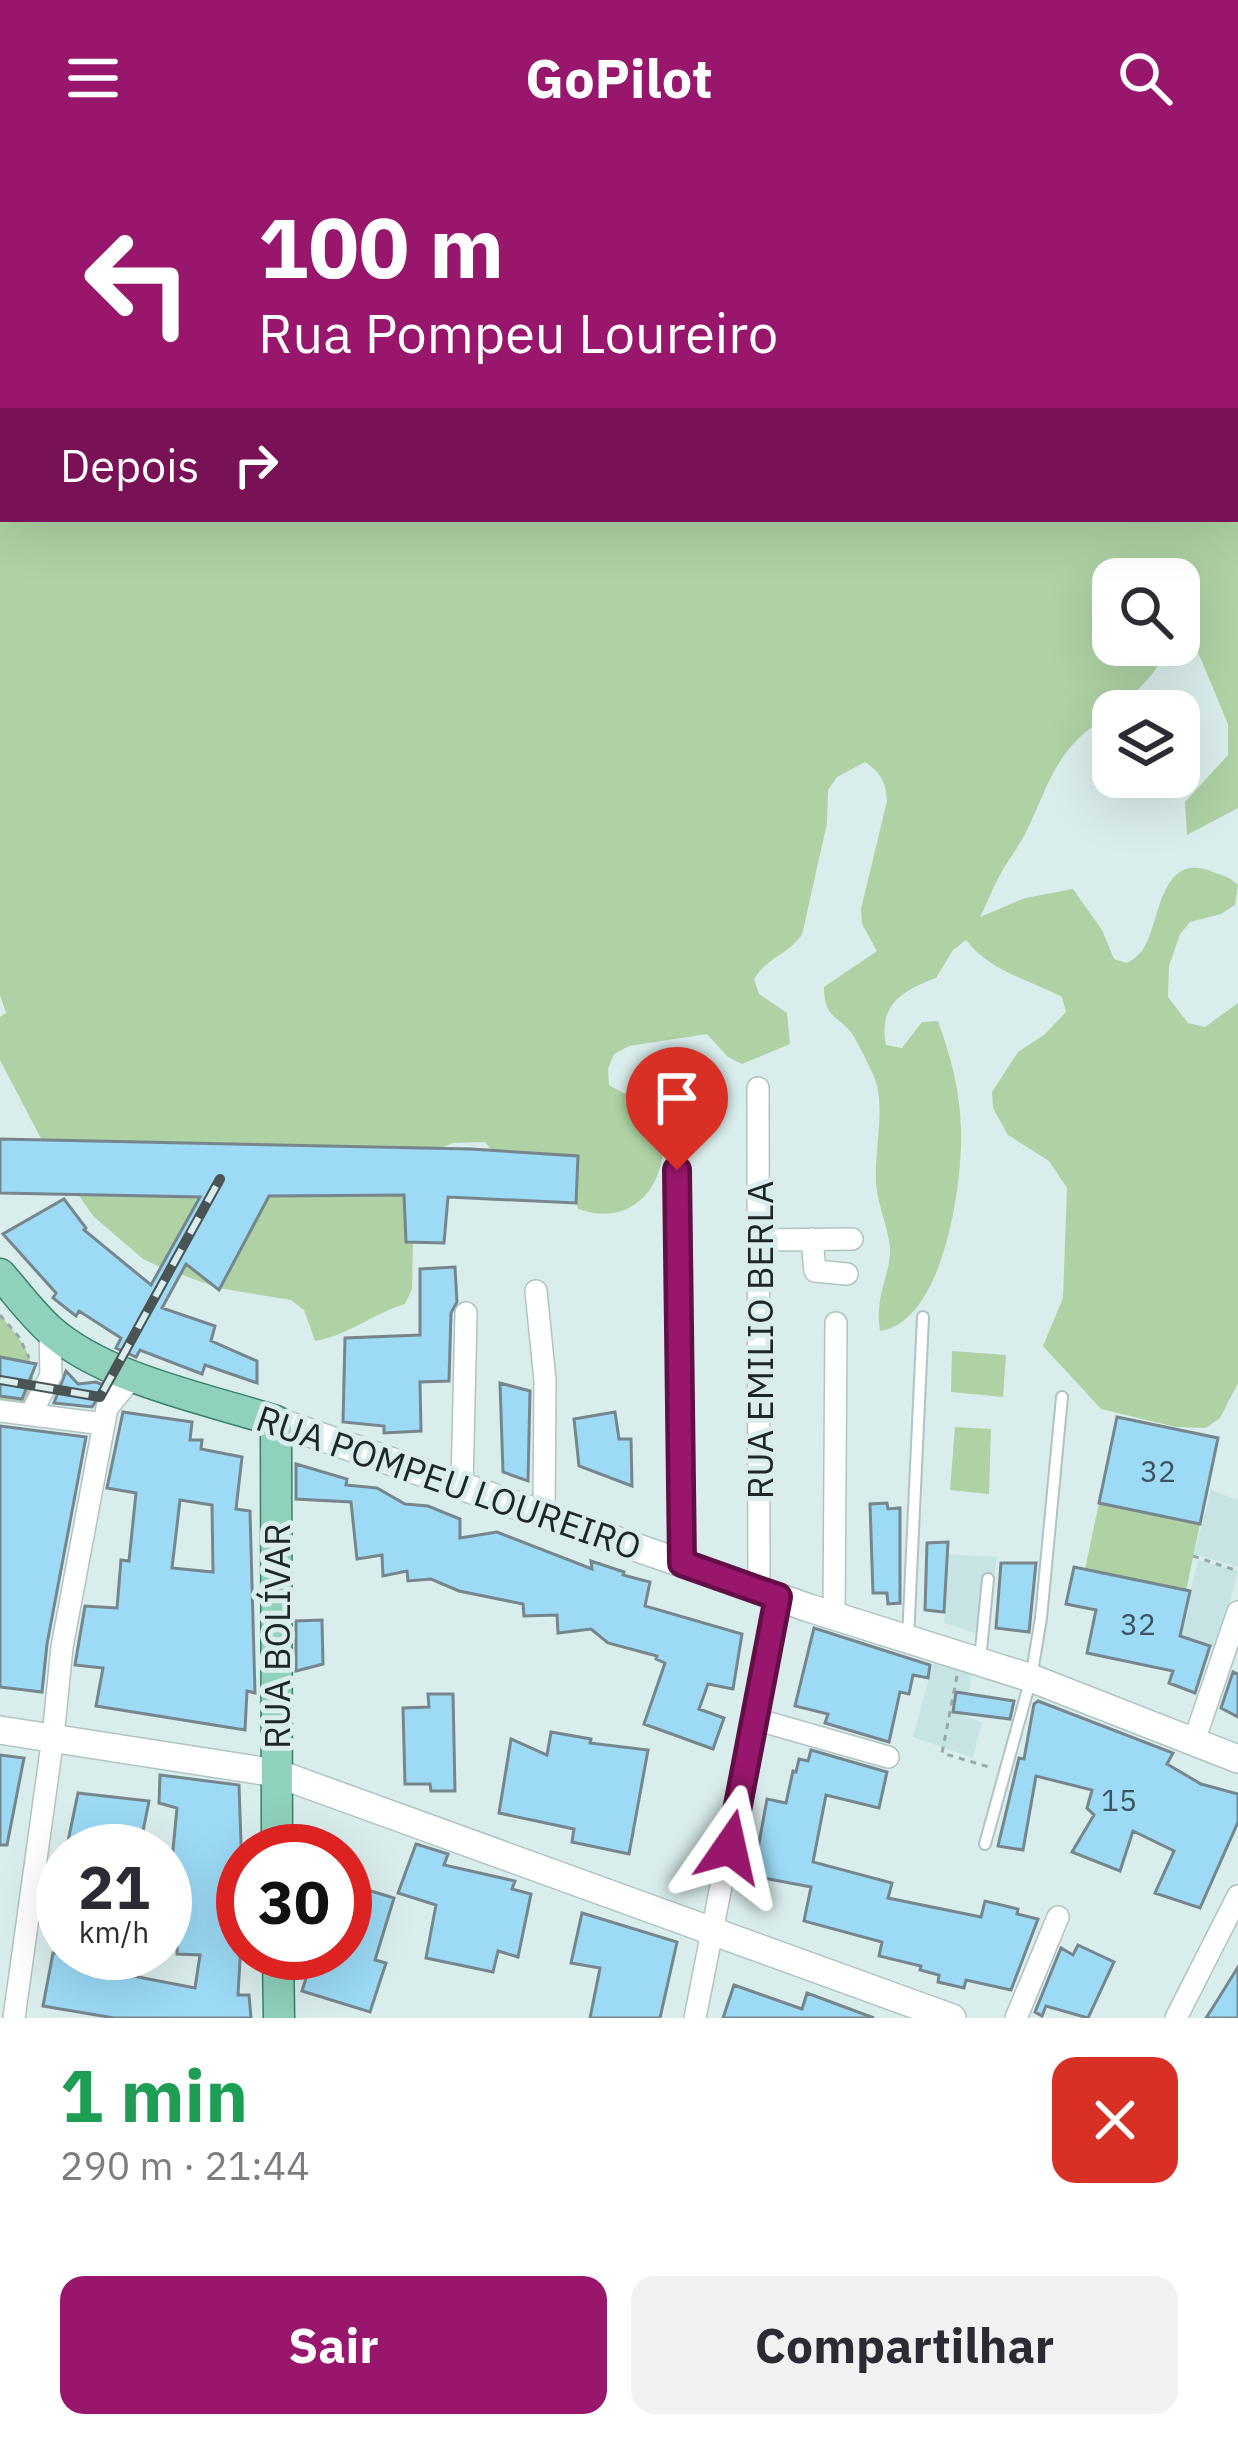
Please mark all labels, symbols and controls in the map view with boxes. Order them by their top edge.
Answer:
text: GoPilot [525,43,713,113]
icon: menu [60,45,126,111]
icon: search [1112,45,1178,111]
text: 100 m [258,192,504,301]
icon: left [60,204,216,360]
text: Rua Pompeu Loureiro [258,298,778,368]
icon: right [223,432,289,498]
text: Depois [60,436,199,494]
map controls [1092,558,1200,798]
button: search [1092,558,1200,666]
button: layers [1092,690,1200,798]
pin [626,1047,728,1170]
icon: arrive [644,1065,710,1131]
street label: RUA EMILIO BERLA [736,1181,783,1499]
street label: RUA POMPEU LOUREIRO [250,1394,648,1570]
house number: 32 [1140,1451,1176,1490]
street label: RUA BOLÍVAR [253,1523,300,1749]
house number: 32 [1120,1604,1156,1643]
house number: 15 [1101,1780,1137,1819]
position arrow [667,1784,793,1910]
speed limit sign: 30 [216,1824,372,1980]
text: 21 [78,1847,150,1926]
text: km/h [79,1912,149,1951]
text: 1 min [60,2048,248,2142]
button: close [1052,2057,1178,2183]
text: 290 m · 21:44 [60,2140,310,2191]
button: Sair [60,2276,607,2414]
button: Compartilhar [631,2276,1178,2414]

